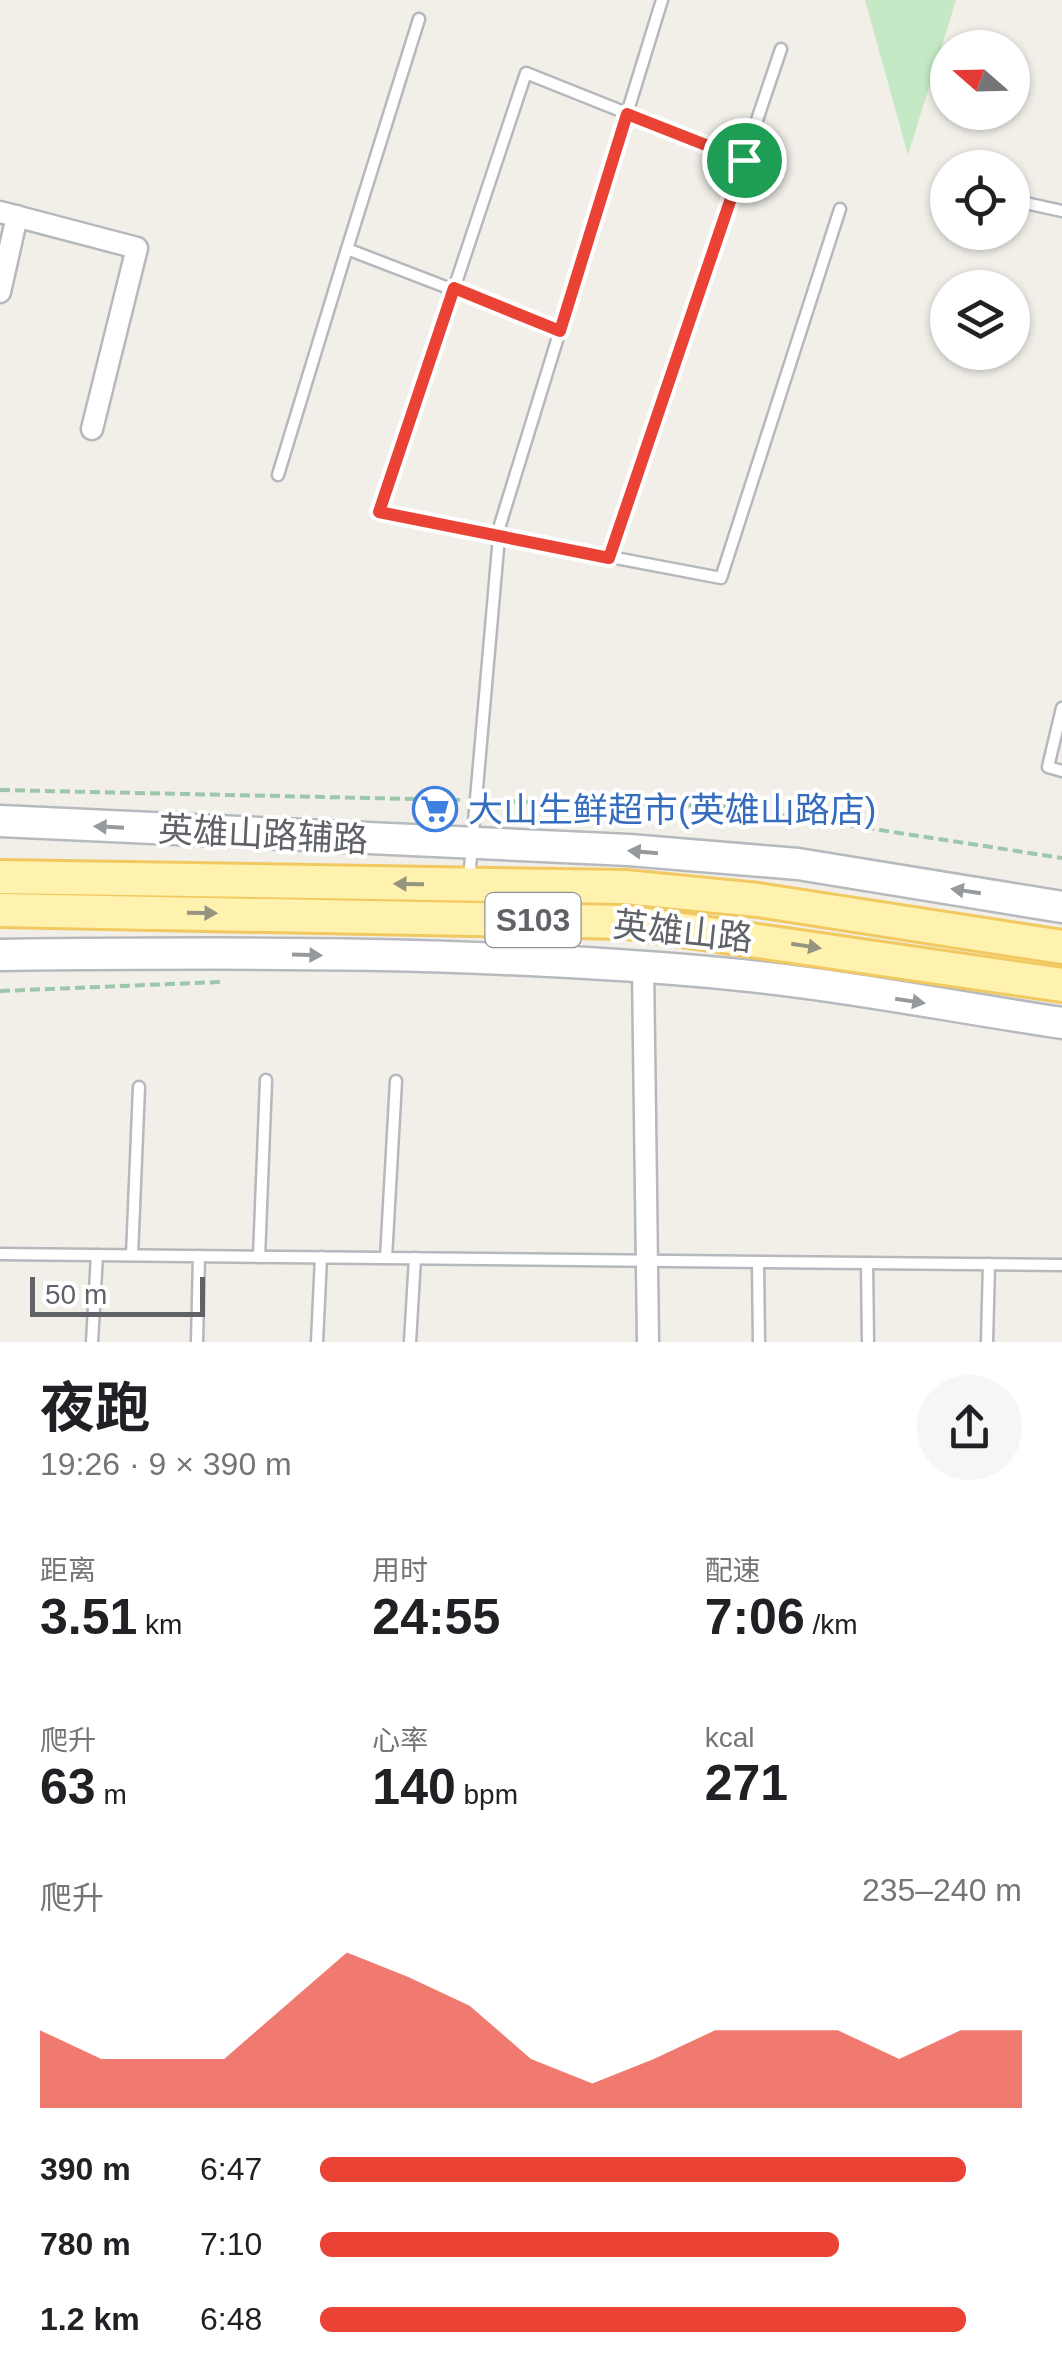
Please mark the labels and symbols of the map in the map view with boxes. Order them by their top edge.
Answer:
north arrow [930,30,1030,130]
pin [702,118,787,203]
supermarket icon: 大山生鲜超市(英雄山路店) [412,786,458,832]
place label: 大山生鲜超市(英雄山路店) [468,790,876,829]
street label: 英雄山路辅路 [157,809,369,859]
one-way arrow [93,818,125,834]
one-way arrow [627,843,659,859]
one-way arrow [392,876,424,892]
one-way arrow [949,883,981,898]
road number: S103 [486,893,580,947]
street label: 英雄山路 [611,904,755,958]
one-way arrow [187,906,219,922]
one-way arrow [790,939,822,954]
one-way arrow [292,948,324,964]
one-way arrow [895,993,926,1009]
scale bar [30,1272,205,1316]

